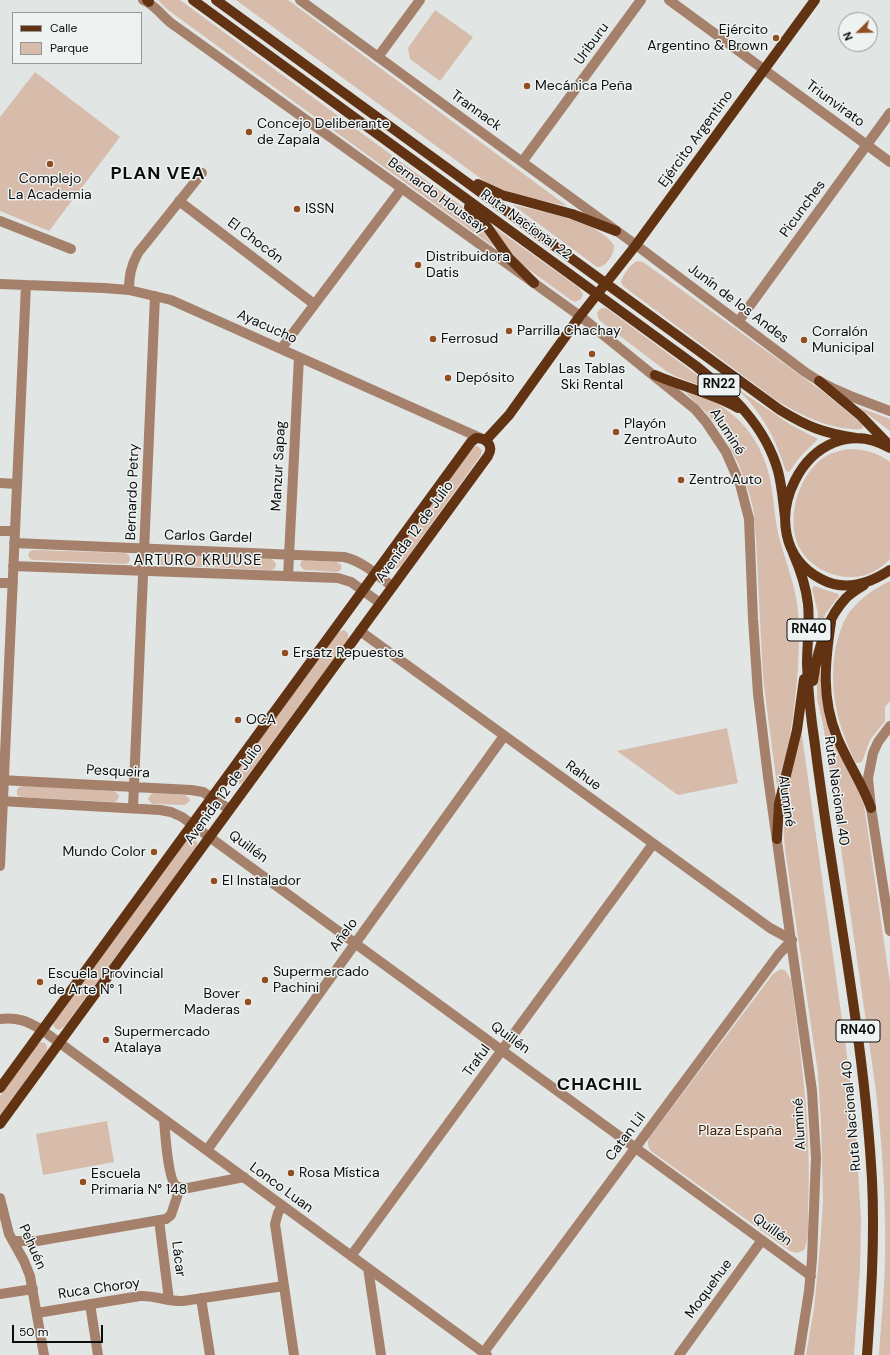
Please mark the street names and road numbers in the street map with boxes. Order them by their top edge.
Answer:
street label: Uriburu [571,20,613,68]
street label: Triunvirato [802,77,868,131]
street label: Trannack [447,87,505,135]
street label: Ejército Argentino [655,87,737,191]
street label: Bernardo Houssay [384,155,490,237]
street label: Picunches [777,177,829,241]
street label: Ruta Nacional 22 [477,186,575,264]
street label: El Chocón [224,215,286,267]
street label: Junín de los Andes [684,261,792,347]
street label: Ayacucho [234,306,300,348]
road number: RN22 [698,374,740,396]
street label: Aluminé [706,406,748,458]
street label: Manzur Sapag [268,420,290,512]
street label: Bernardo Petry [123,443,143,541]
street label: Avenida 12 de Julio [372,478,458,586]
street label: Carlos Gardel [164,527,252,547]
road number: RN40 [787,619,831,641]
street label: Ruta Nacional 40 [820,735,852,847]
street label: Avenida 12 de Julio [181,740,267,848]
street label: Rahue [562,758,604,794]
street label: Pesqueira [86,762,150,782]
street label: Aluminé [774,774,798,828]
street label: Quillén [225,827,271,867]
street label: Añelo [326,915,362,955]
street label: Quillén [487,1018,533,1058]
road number: RN40 [836,1020,880,1042]
street label: Traful [460,1042,494,1080]
street label: Ruta Nacional 40 [839,1060,865,1172]
street label: Aluminé [790,1097,810,1151]
street label: Catan Lil [602,1110,650,1164]
street label: Lonco Luan [246,1159,316,1217]
street label: Quillén [749,1210,795,1250]
street label: Pehuén [15,1222,49,1272]
street label: Lácar [167,1240,189,1278]
street label: Moquehue [682,1256,736,1322]
street label: Ruca Choroy [57,1275,141,1303]

